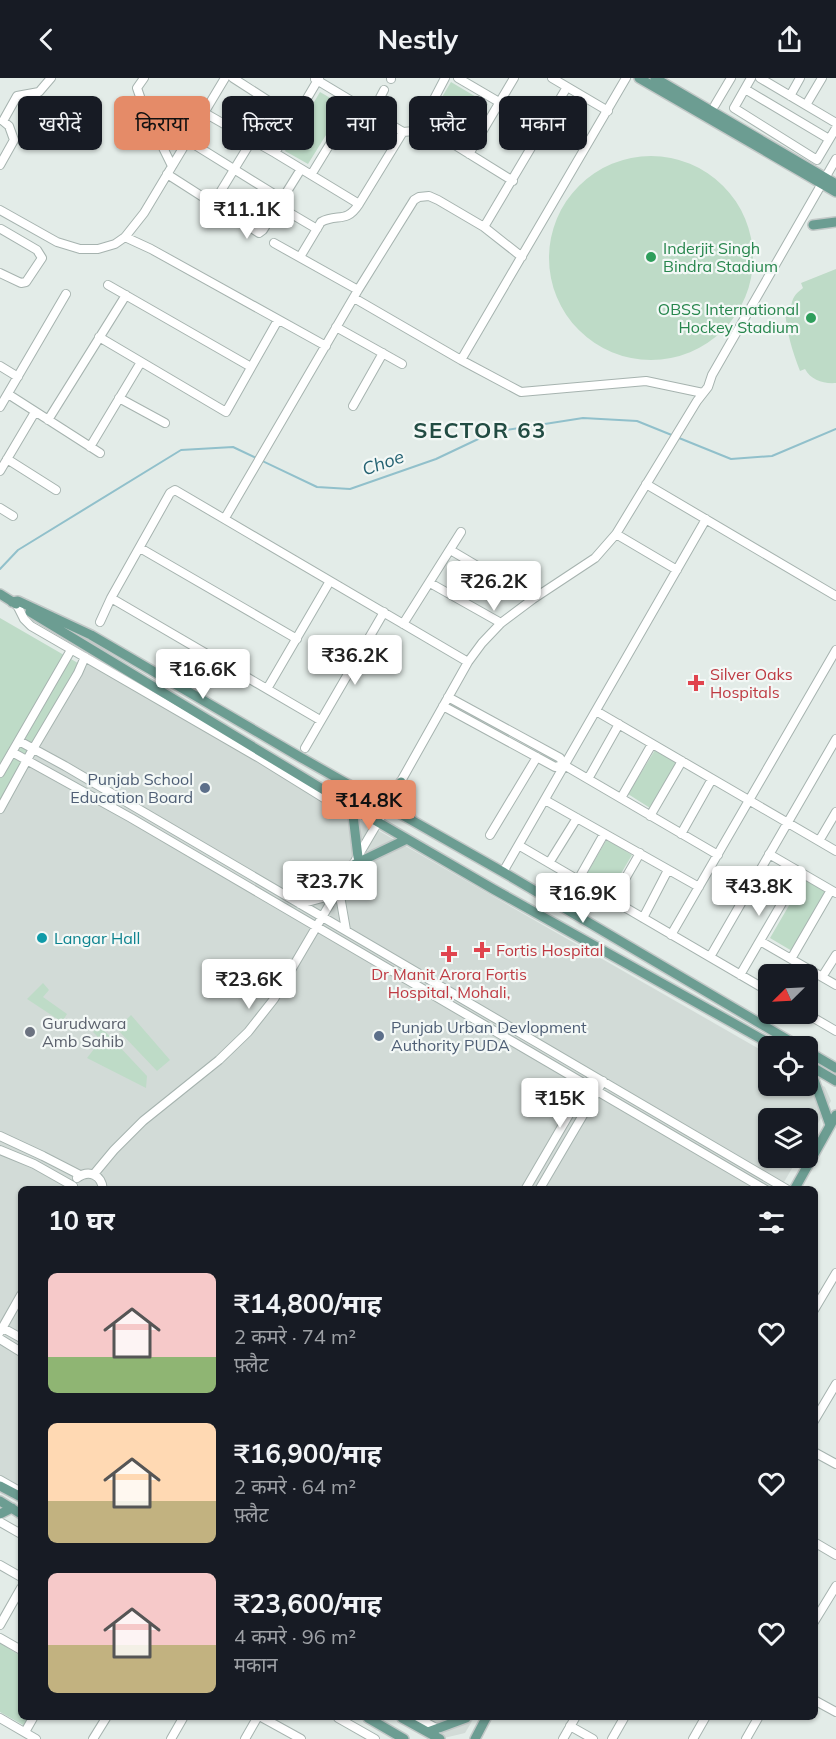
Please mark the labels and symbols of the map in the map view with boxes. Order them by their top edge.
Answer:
pin: ₹11.1K [198,189,296,240]
place label: Inderjit Singh Bindra Stadium [663,238,778,276]
marker: Inderjit Singh Bindra Stadium [644,250,658,264]
place label: OBSS International Hockey Stadium [658,299,799,337]
marker: OBSS International Hockey Stadium [804,311,818,325]
district label: SECTOR 63 [413,416,547,444]
water label: Choe [359,445,407,480]
pin: ₹26.2K [445,561,543,612]
pin: ₹36.2K [306,635,404,686]
pin: ₹16.6K [154,649,252,700]
place label: Silver Oaks Hospitals [710,664,793,702]
marker: Silver Oaks Hospitals [687,674,705,692]
place label: Punjab School Education Board [70,769,193,807]
pin: ₹14.8K [320,780,418,831]
marker: Punjab School Education Board [198,781,212,795]
pin: ₹23.7K [281,861,379,912]
pin: ₹43.8K [710,866,808,917]
pin: ₹16.9K [534,873,632,924]
place label: Langar Hall [54,928,140,948]
marker: Langar Hall [35,931,49,945]
place label: Fortis Hospital [496,940,603,960]
marker: Fortis Hospital [473,941,491,959]
marker: Dr Manit Arora Fortis Hospital, Mohali, [440,945,458,963]
pin: ₹23.6K [200,959,298,1010]
place label: Dr Manit Arora Fortis Hospital, Mohali, [371,964,527,1002]
north arrow [758,964,818,1024]
place label: Gurudwara Amb Sahib [42,1013,126,1051]
place label: Punjab Urban Devlopment Authority PUDA [391,1017,587,1055]
marker: Gurudwara Amb Sahib [23,1025,37,1039]
marker: Punjab Urban Devlopment Authority PUDA [372,1029,386,1043]
pin: ₹15K [524,1078,596,1129]

